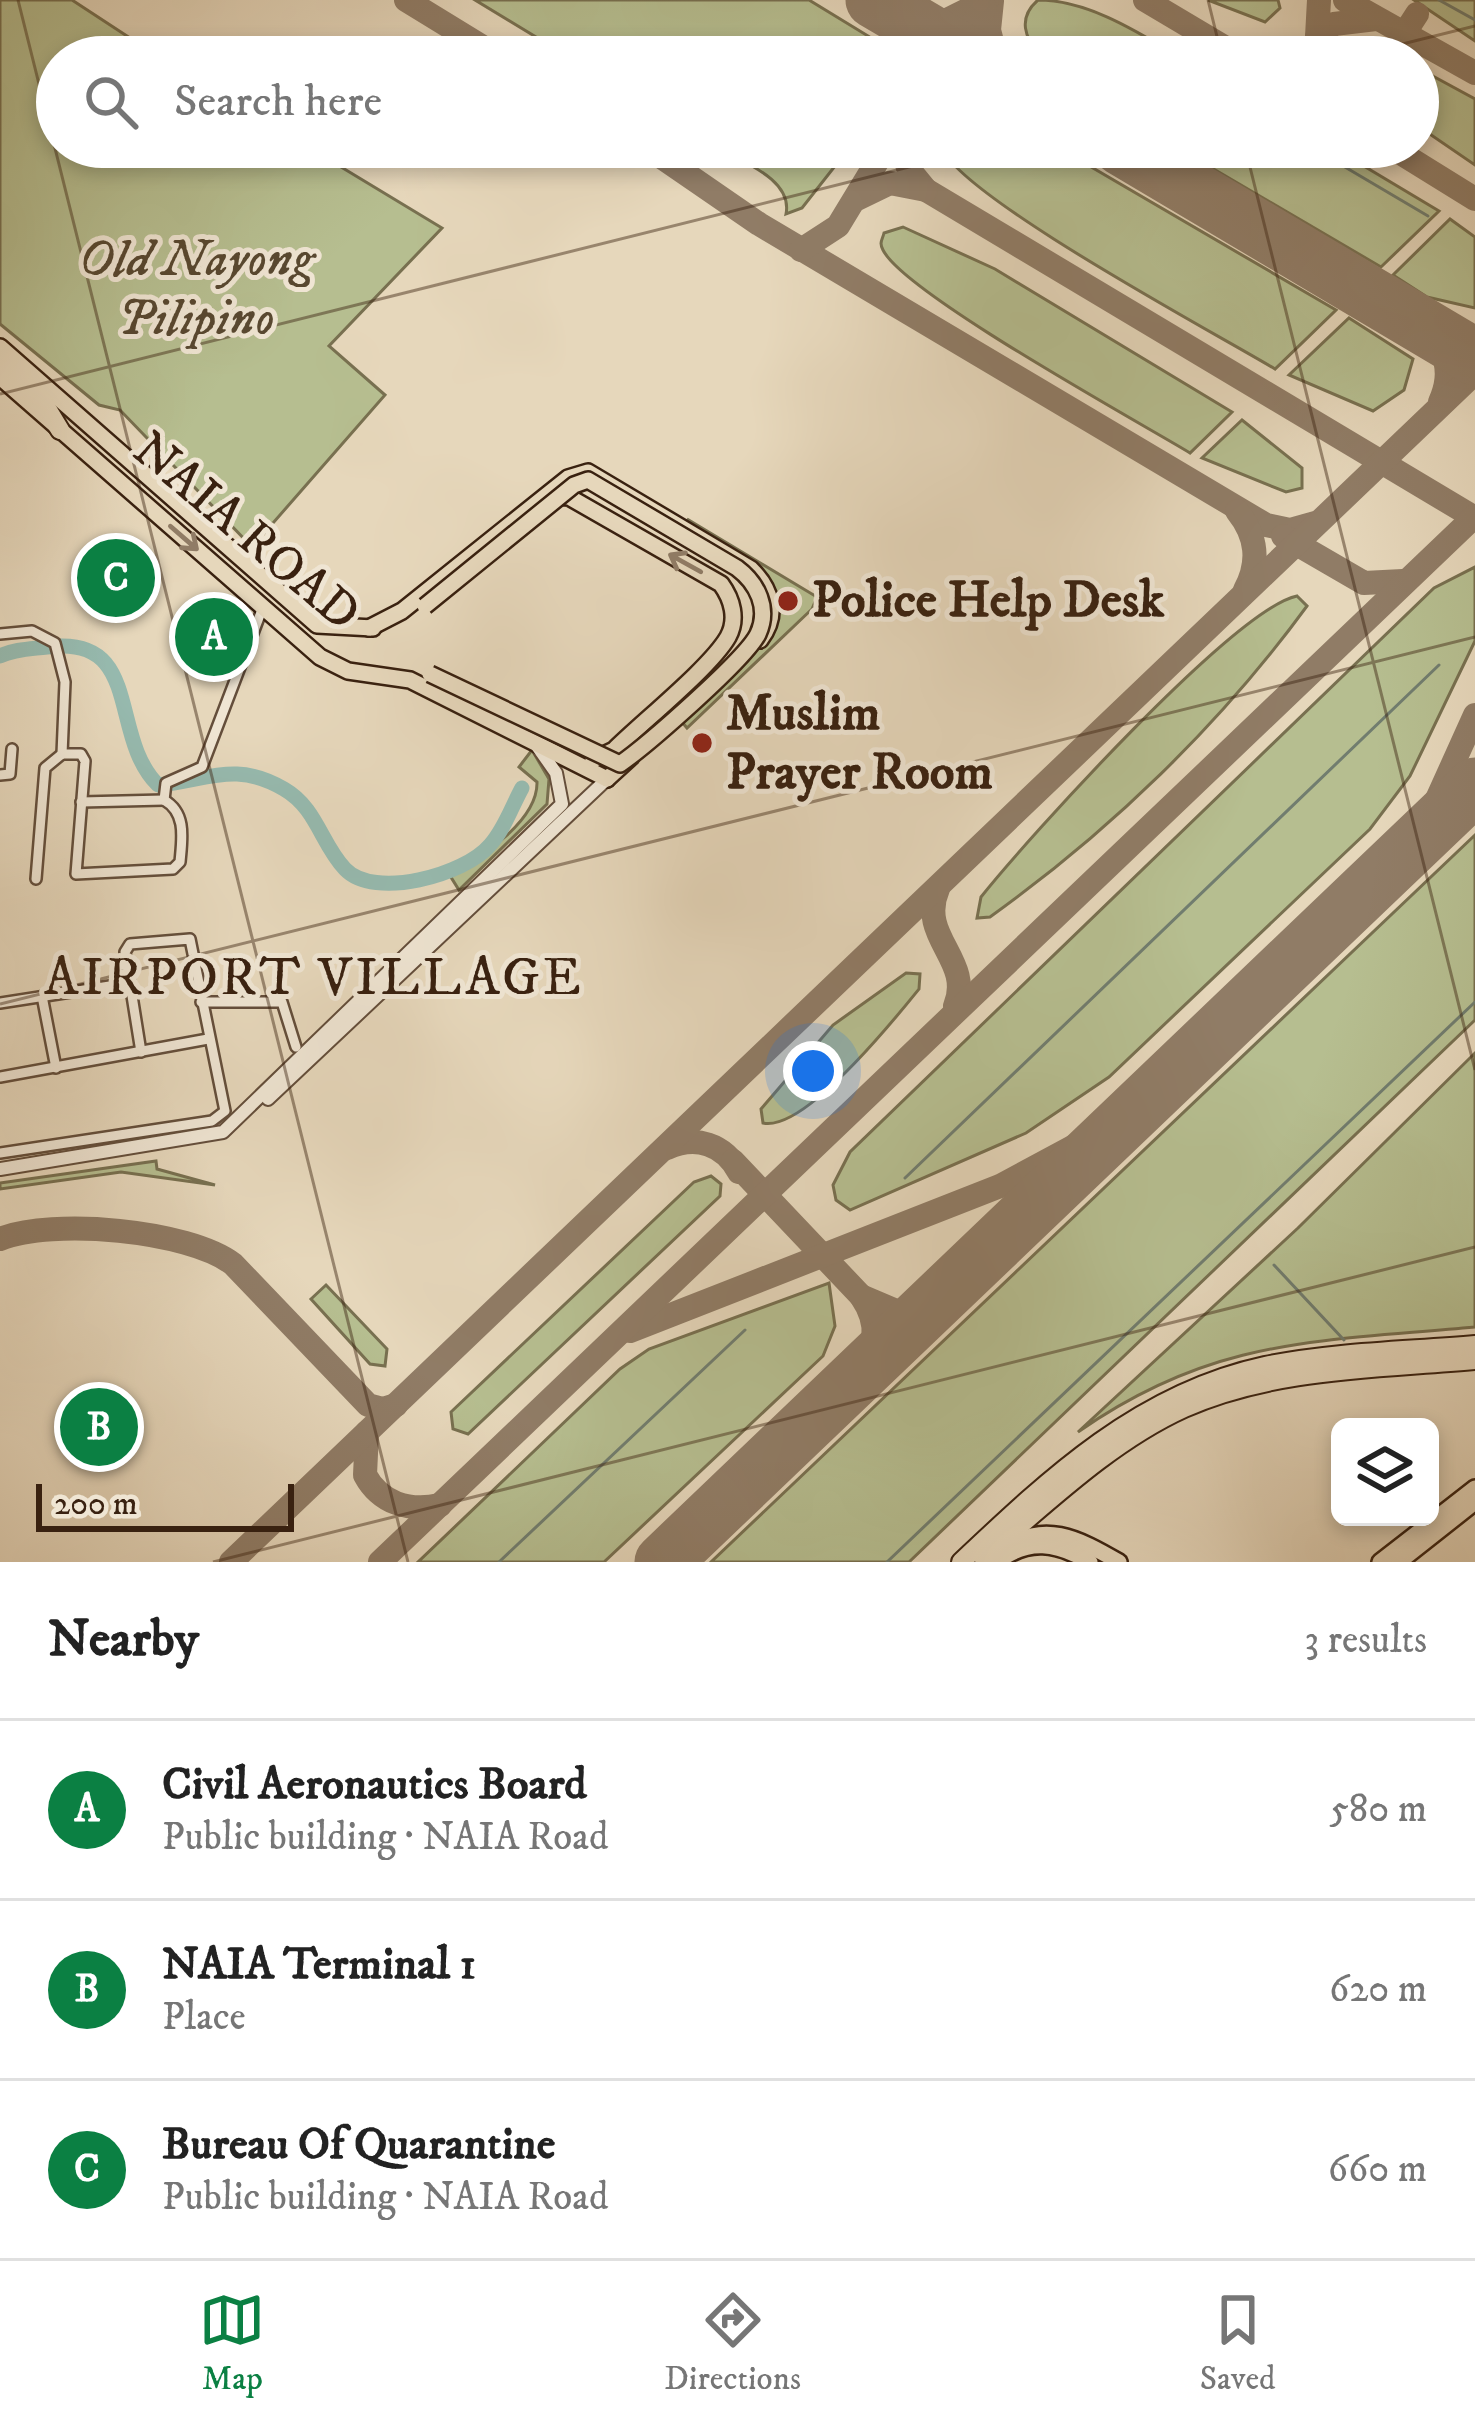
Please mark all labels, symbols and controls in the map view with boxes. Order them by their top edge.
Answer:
search box [36,36,1439,168]
icon: search [78,69,144,135]
text: Search here [174,74,382,130]
park label: Old Nayong Pilipino [79,228,317,351]
street label: NAIA ROAD [120,419,372,645]
one-way arrow [168,524,198,551]
pin: C [77,533,155,623]
one-way arrow [668,551,703,574]
place label: Police Help Desk [812,569,1165,633]
marker: Police Help Desk [775,588,801,614]
pin: A [175,592,253,682]
place label: Muslim Prayer Room [726,682,993,805]
marker: Muslim Prayer Room [689,730,715,756]
district label: AIRPORT VILLAGE [44,945,584,1012]
your location [783,1041,843,1101]
pin: B [60,1382,138,1472]
map controls [1331,1418,1439,1526]
button: layers [1331,1418,1439,1526]
scale bar [36,1478,294,1531]
text: 200 m [54,1484,138,1525]
text: Nearby [48,1608,199,1672]
text: 3 results [1304,1616,1427,1665]
text: Civil Aeronautics Board [162,1757,587,1813]
text: A [75,1785,99,1834]
text: 580 m [1330,1785,1427,1834]
text: Public building · NAIA Road [162,1813,608,1862]
text: NAIA Terminal 1 [162,1937,476,1993]
text: B [75,1965,99,2014]
text: 620 m [1329,1965,1427,2014]
text: Place [162,1993,246,2042]
text: Bureau Of Quarantine [162,2117,555,2173]
text: C [74,2145,100,2194]
text: 660 m [1328,2145,1427,2194]
text: Public building · NAIA Road [162,2173,608,2222]
tab: Map [199,2287,265,2400]
tab: Directions [664,2287,801,2400]
tab: Saved [1200,2287,1276,2400]

